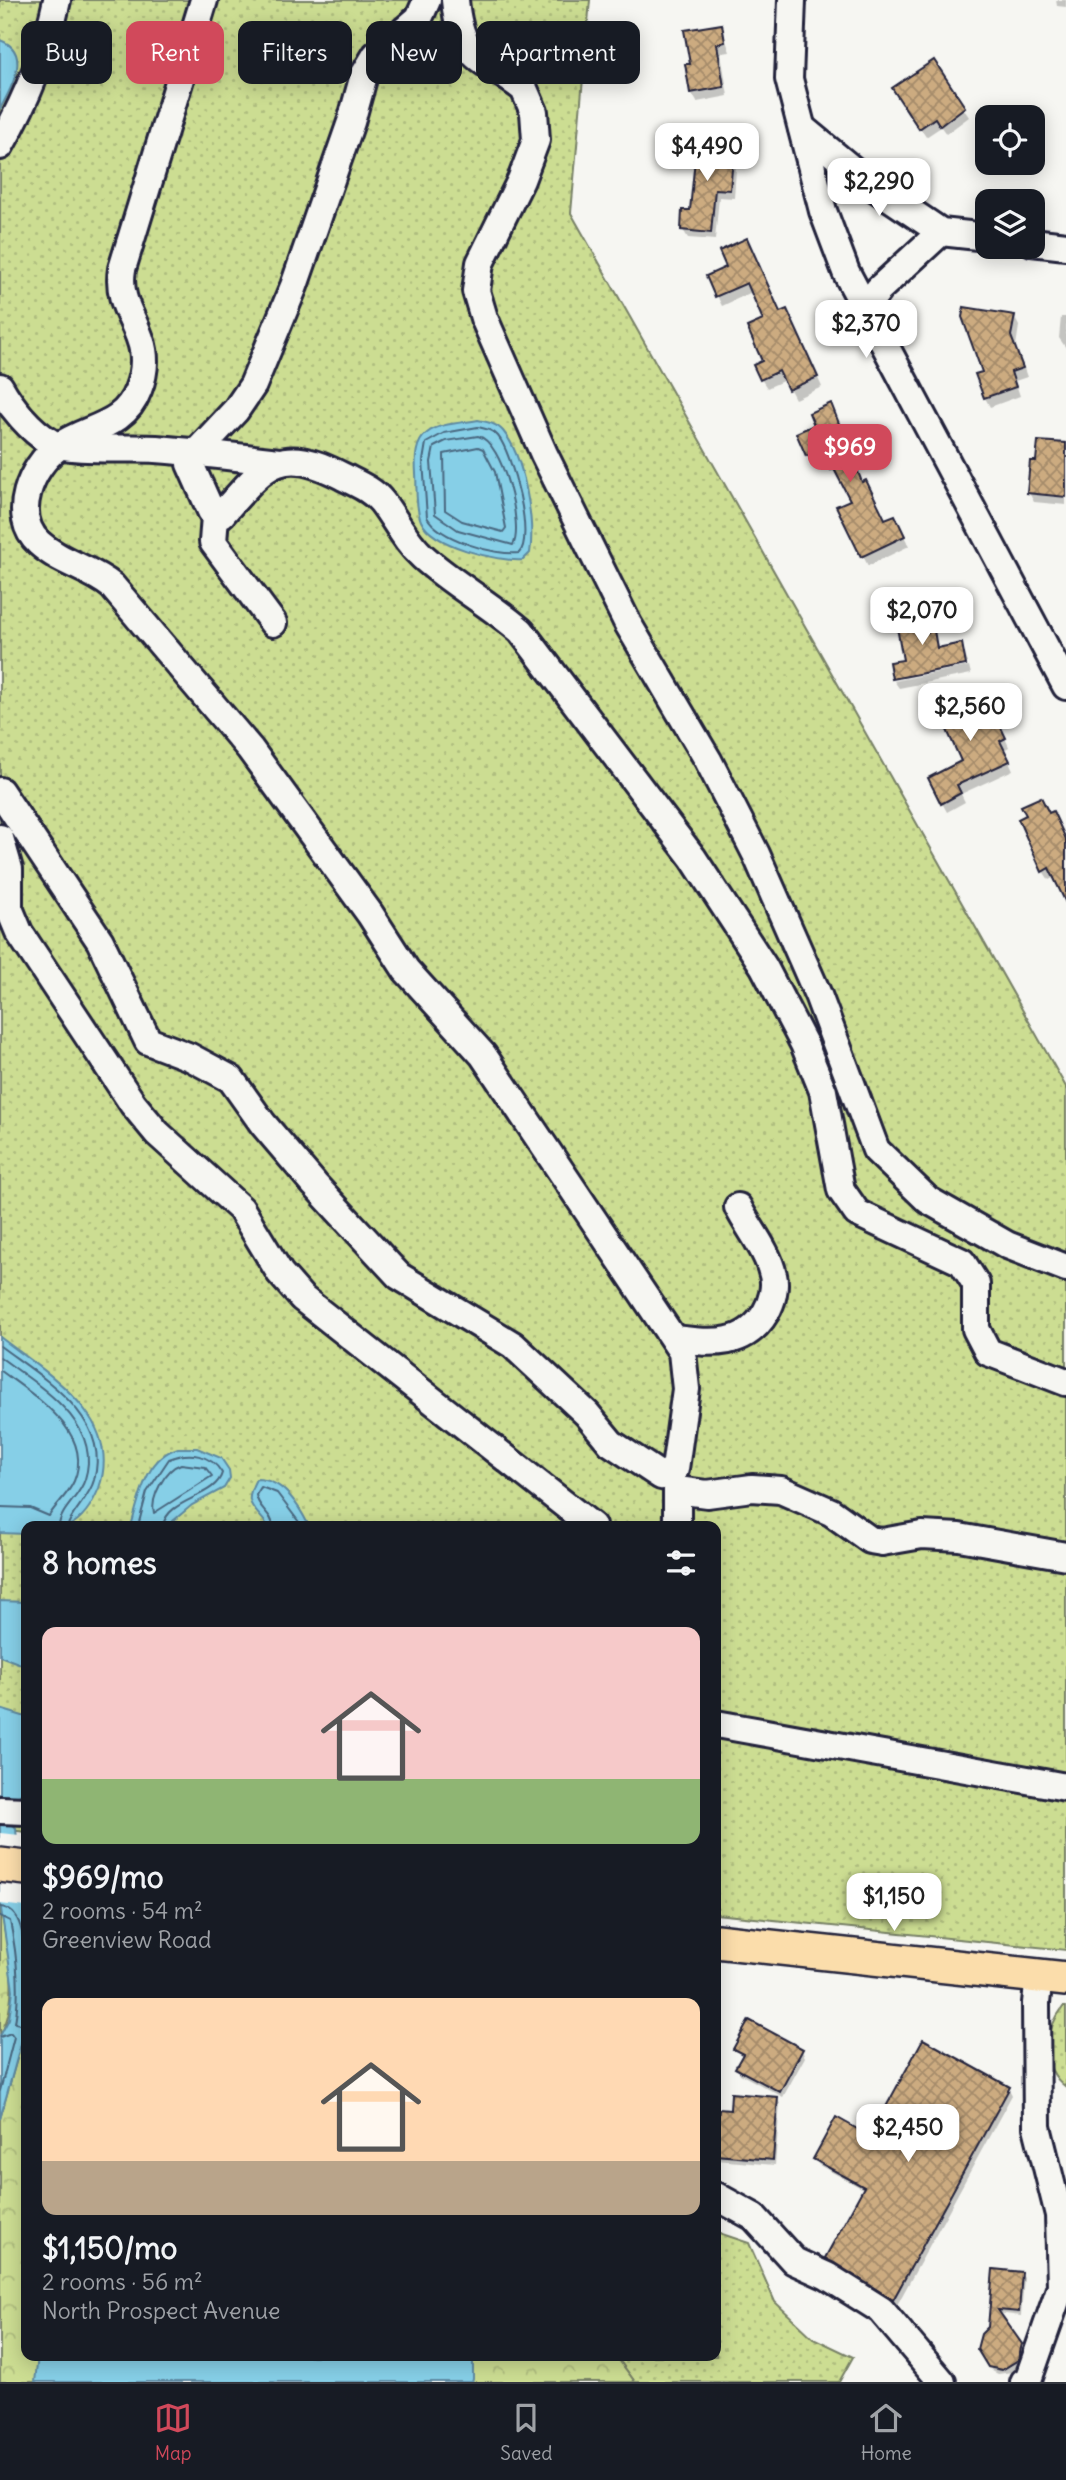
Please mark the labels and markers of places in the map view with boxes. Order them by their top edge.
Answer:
pin: $4,490 [650,124,764,183]
pin: $2,290 [822,158,936,218]
pin: $2,370 [809,300,923,360]
pin: $969 [809,424,891,484]
pin: $2,070 [865,588,979,647]
pin: $2,560 [913,684,1027,743]
pin: $1,150 [837,1874,951,1933]
pin: $2,450 [851,2104,965,2164]

